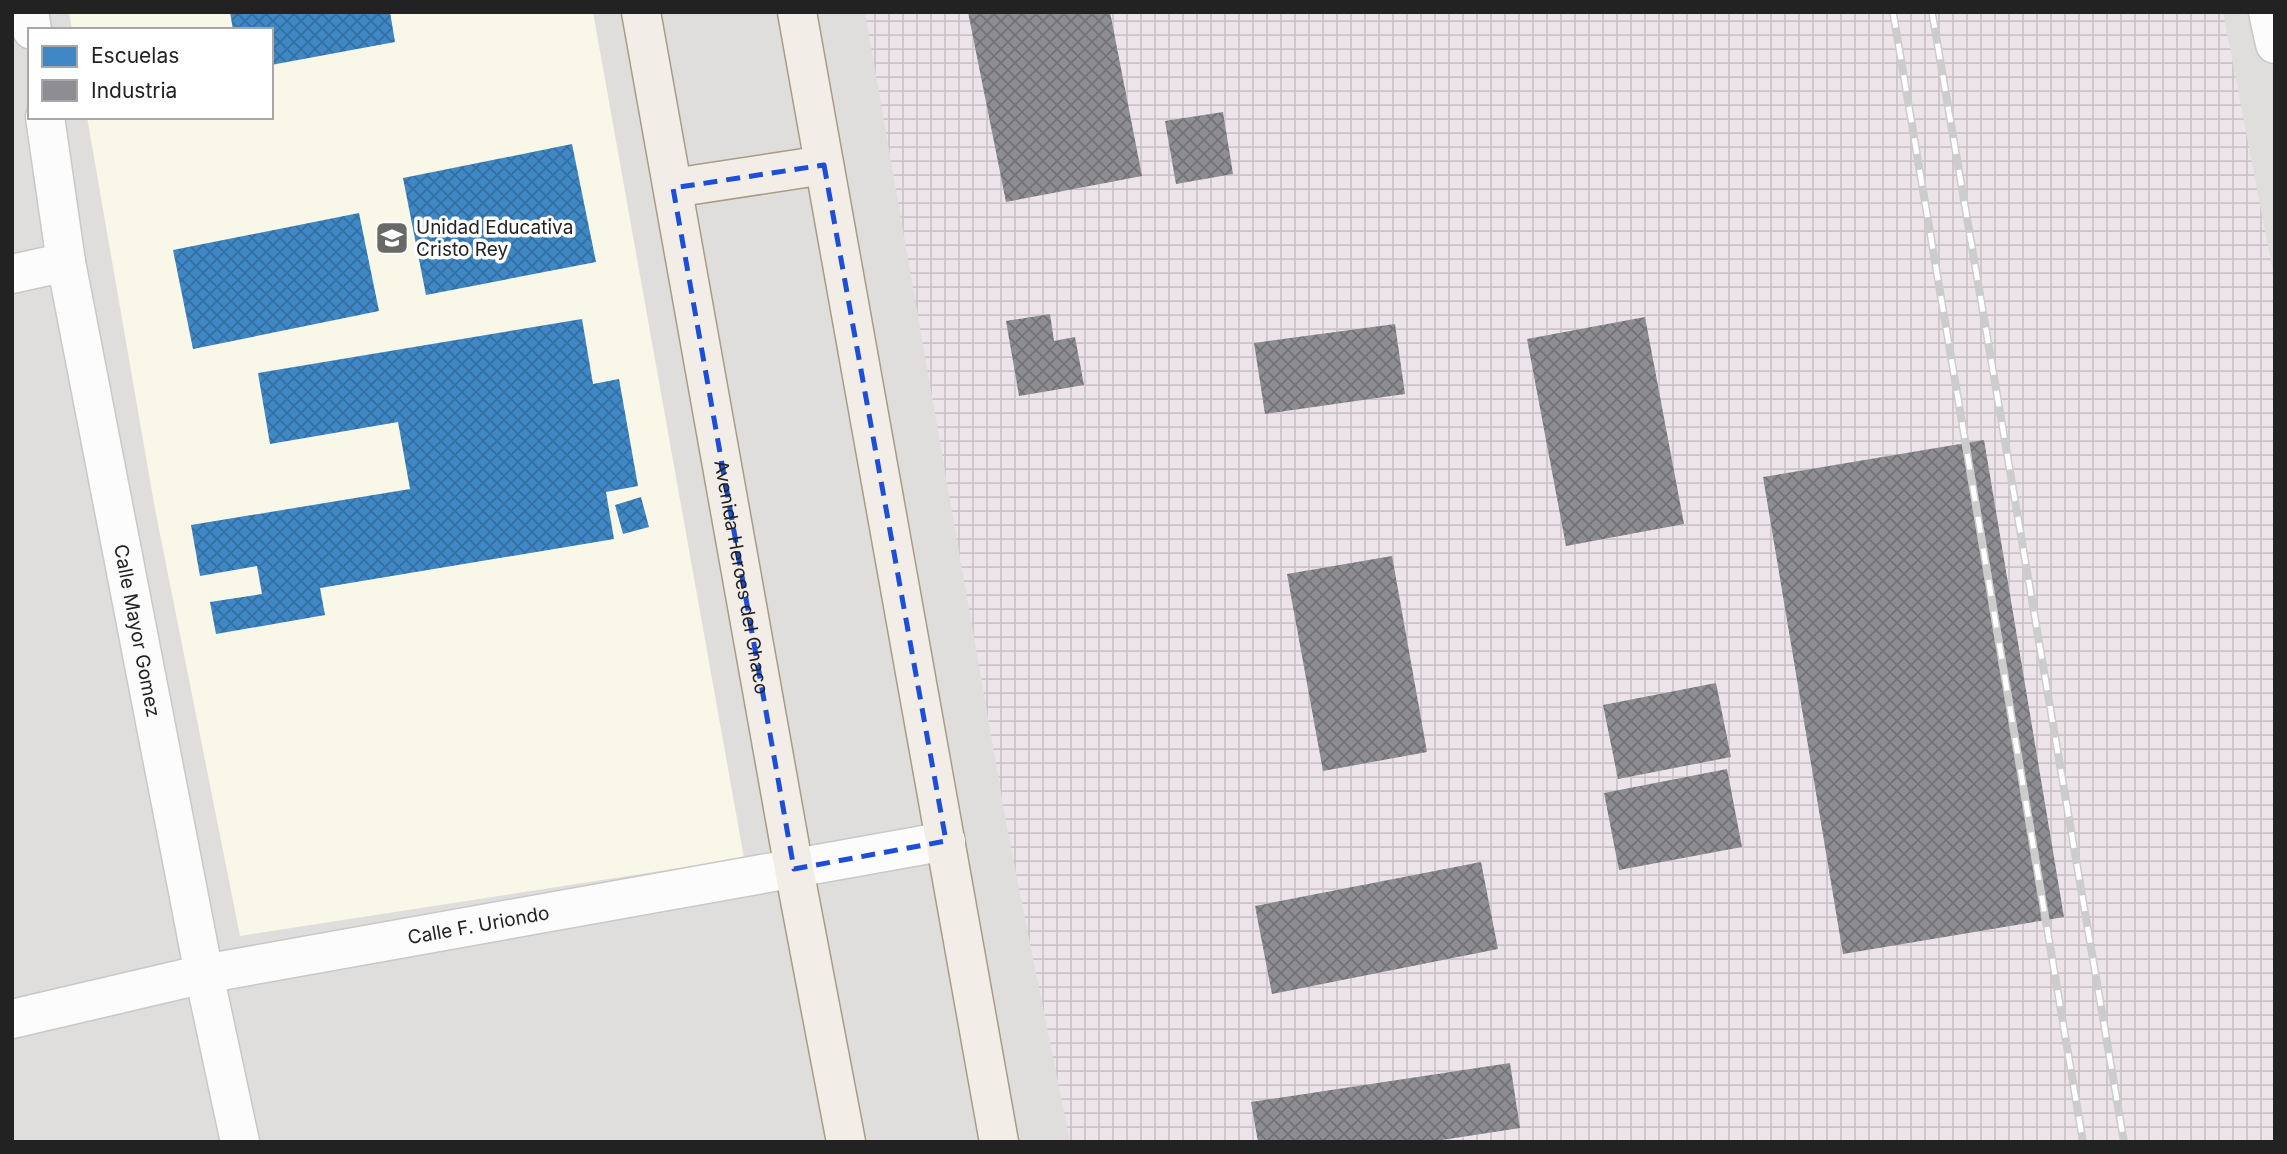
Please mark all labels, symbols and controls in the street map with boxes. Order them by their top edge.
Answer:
legend [28,28,273,119]
text: Escuelas [91,43,179,68]
text: Industria [91,78,177,103]
place label: Unidad Educativa Cristo Rey [416,216,573,261]
school or university icon: Unidad Educativa Cristo Rey [373,219,411,257]
street label: Avenida Heroes del Chaco [710,458,774,696]
street label: Calle Mayor Gomez [109,542,165,719]
street label: Calle F. Uriondo [406,901,551,949]

